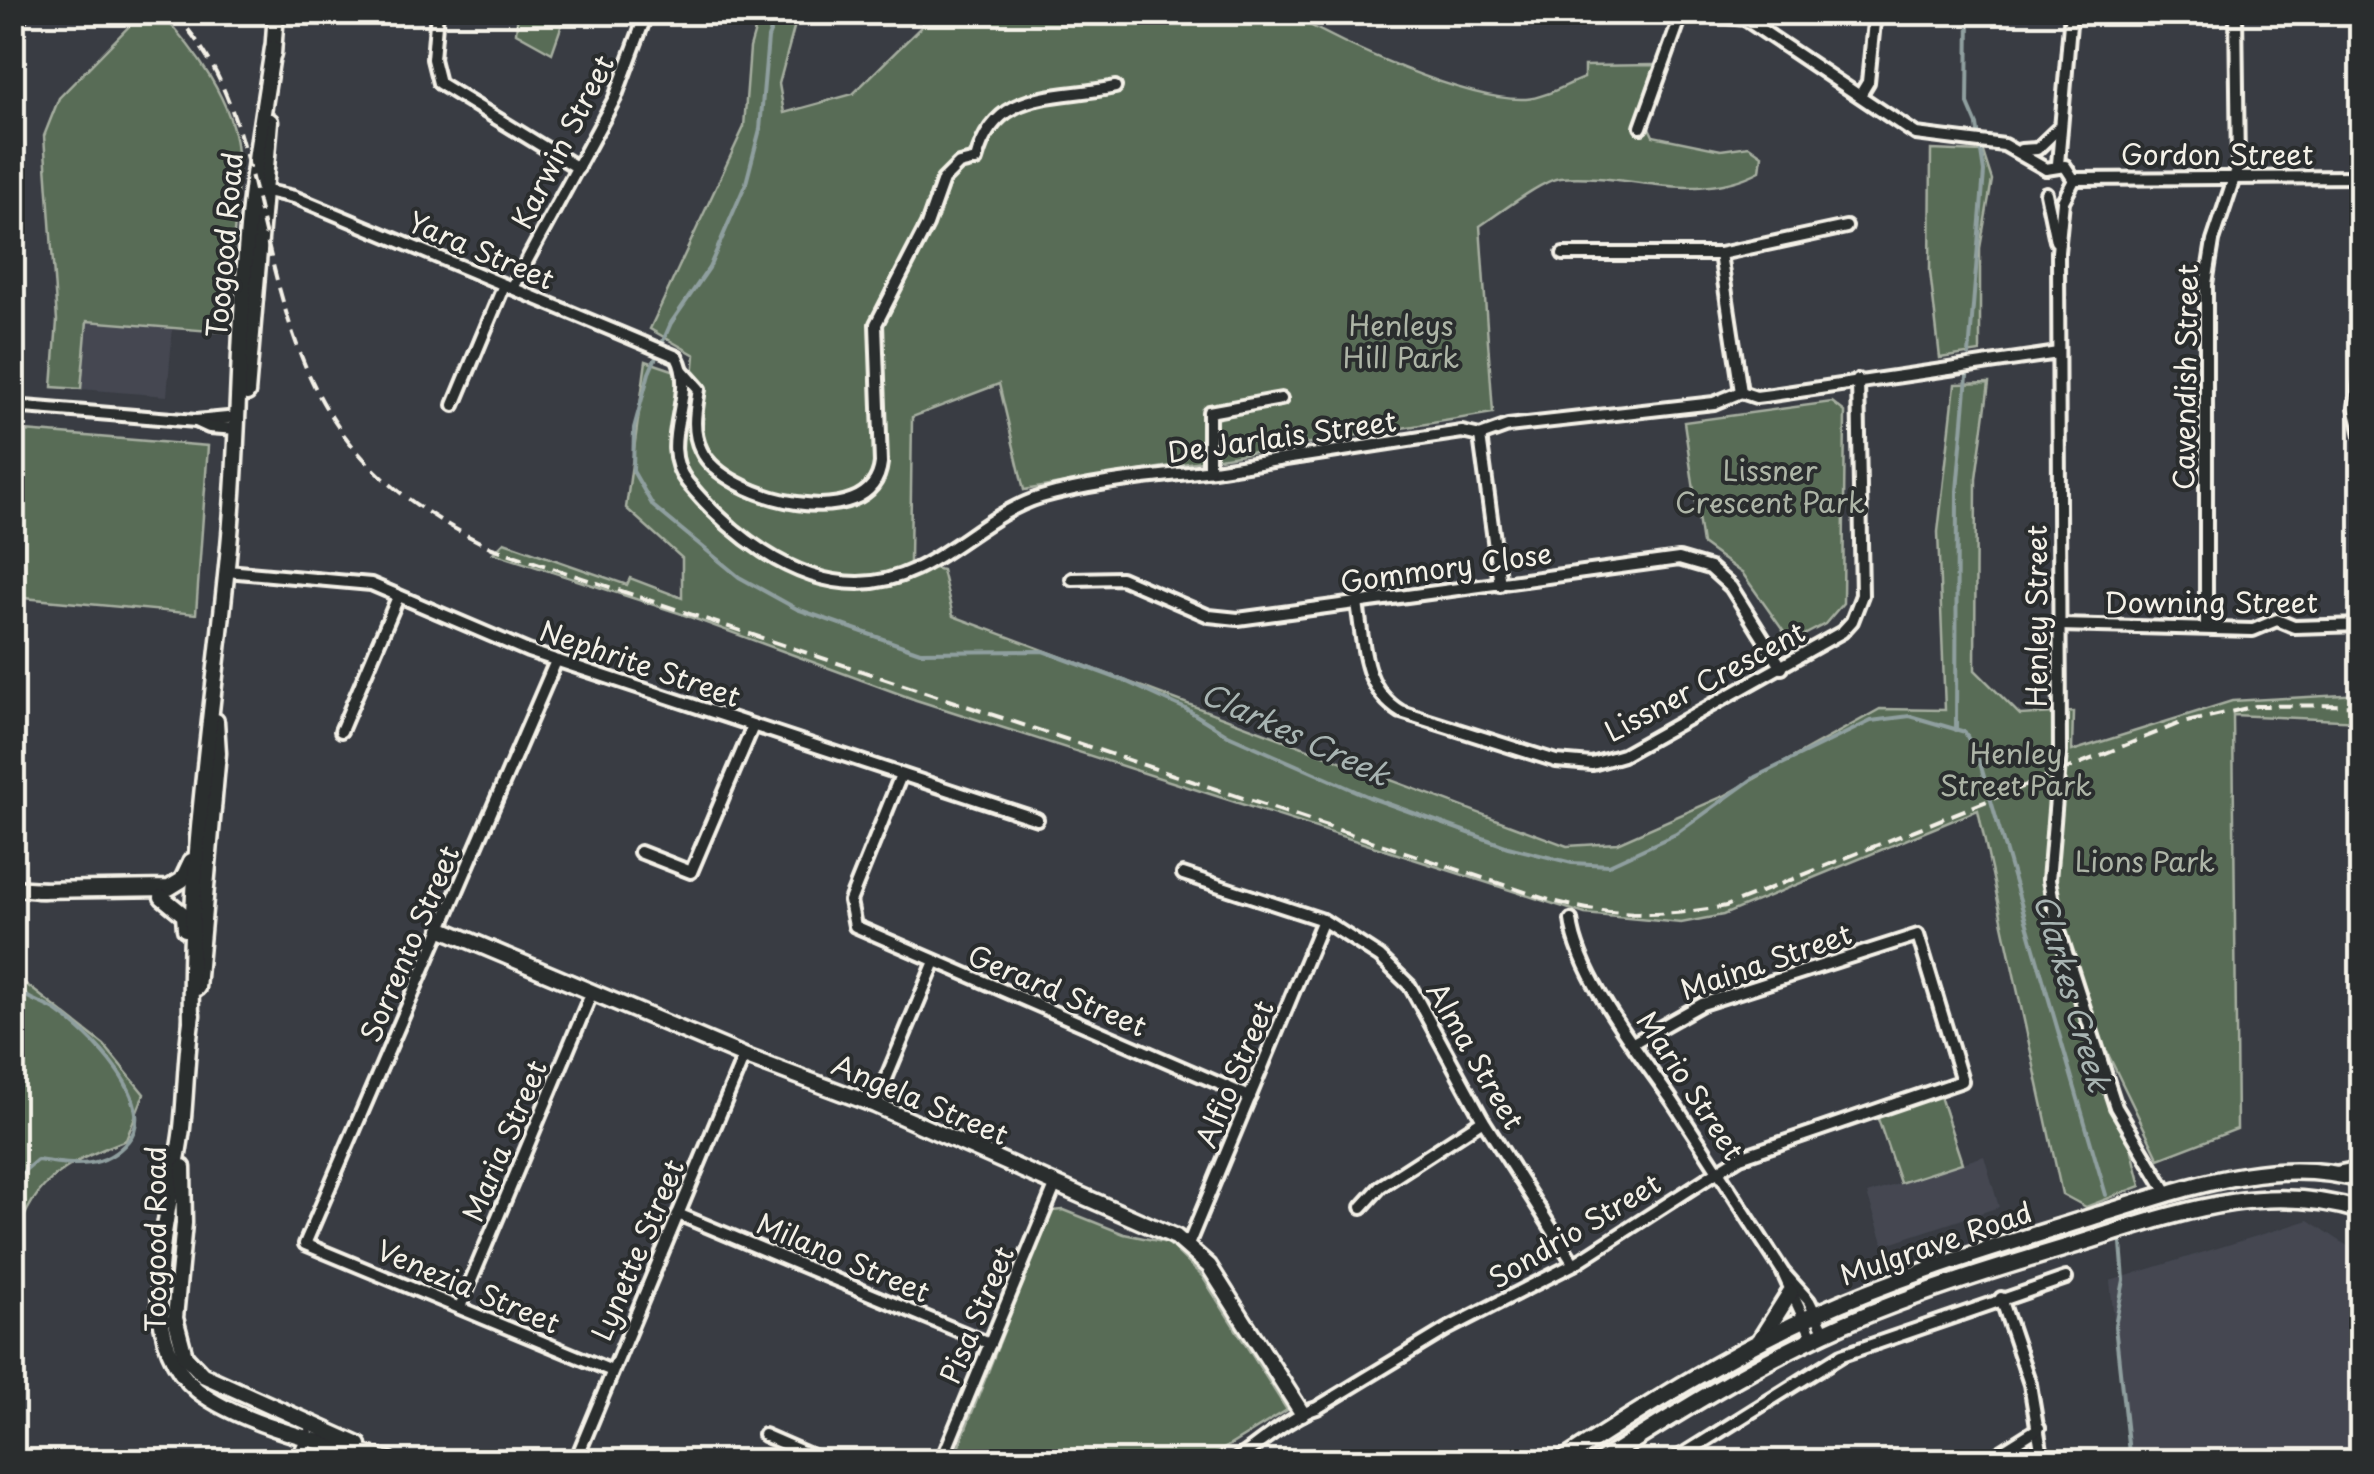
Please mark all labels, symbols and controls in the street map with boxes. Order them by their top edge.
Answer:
street label: Karwin Street [499,47,624,236]
street label: Gordon Street [2121,132,2313,175]
street label: Toogood Road [194,150,253,339]
street label: Yara Street [402,199,562,300]
street label: Cavendish Street [2161,264,2208,490]
park label: Henleys Hill Park [1343,303,1459,378]
street label: De Jarlais Street [1165,398,1399,473]
park label: Lissner Crescent Park [1675,448,1865,523]
street label: Henley Street [2014,525,2057,707]
street label: Gommory Close [1337,530,1554,603]
street label: Downing Street [2104,580,2318,623]
street label: Nephrite Street [534,608,747,717]
street label: Lissner Crescent [1596,610,1812,752]
water label: Clarkes Creek [1194,669,1399,797]
park label: Henley Street Park [1940,731,2092,806]
street label: Sorrento Street [348,838,469,1048]
park label: Lions Park [2075,839,2215,882]
water label: Clarkes Creek [2024,888,2124,1098]
street label: Maina Street [1674,911,1857,1010]
street label: Gerard Street [962,933,1154,1047]
street label: Alma Street [1417,973,1536,1137]
street label: Alfio Street [1183,993,1284,1154]
street label: Mario Street [1627,1002,1756,1168]
street label: Angela Street [826,1042,1015,1155]
street label: Maria Street [450,1053,557,1228]
street label: Toogood Road [133,1146,176,1332]
street label: Lynette Street [579,1152,694,1347]
street label: Sondrio Street [1480,1161,1669,1298]
street label: Mulgrave Road [1833,1190,2038,1296]
street label: Milano Street [750,1201,937,1312]
street label: Venezia Street [370,1228,567,1344]
street label: Pisa Street [927,1239,1024,1390]

